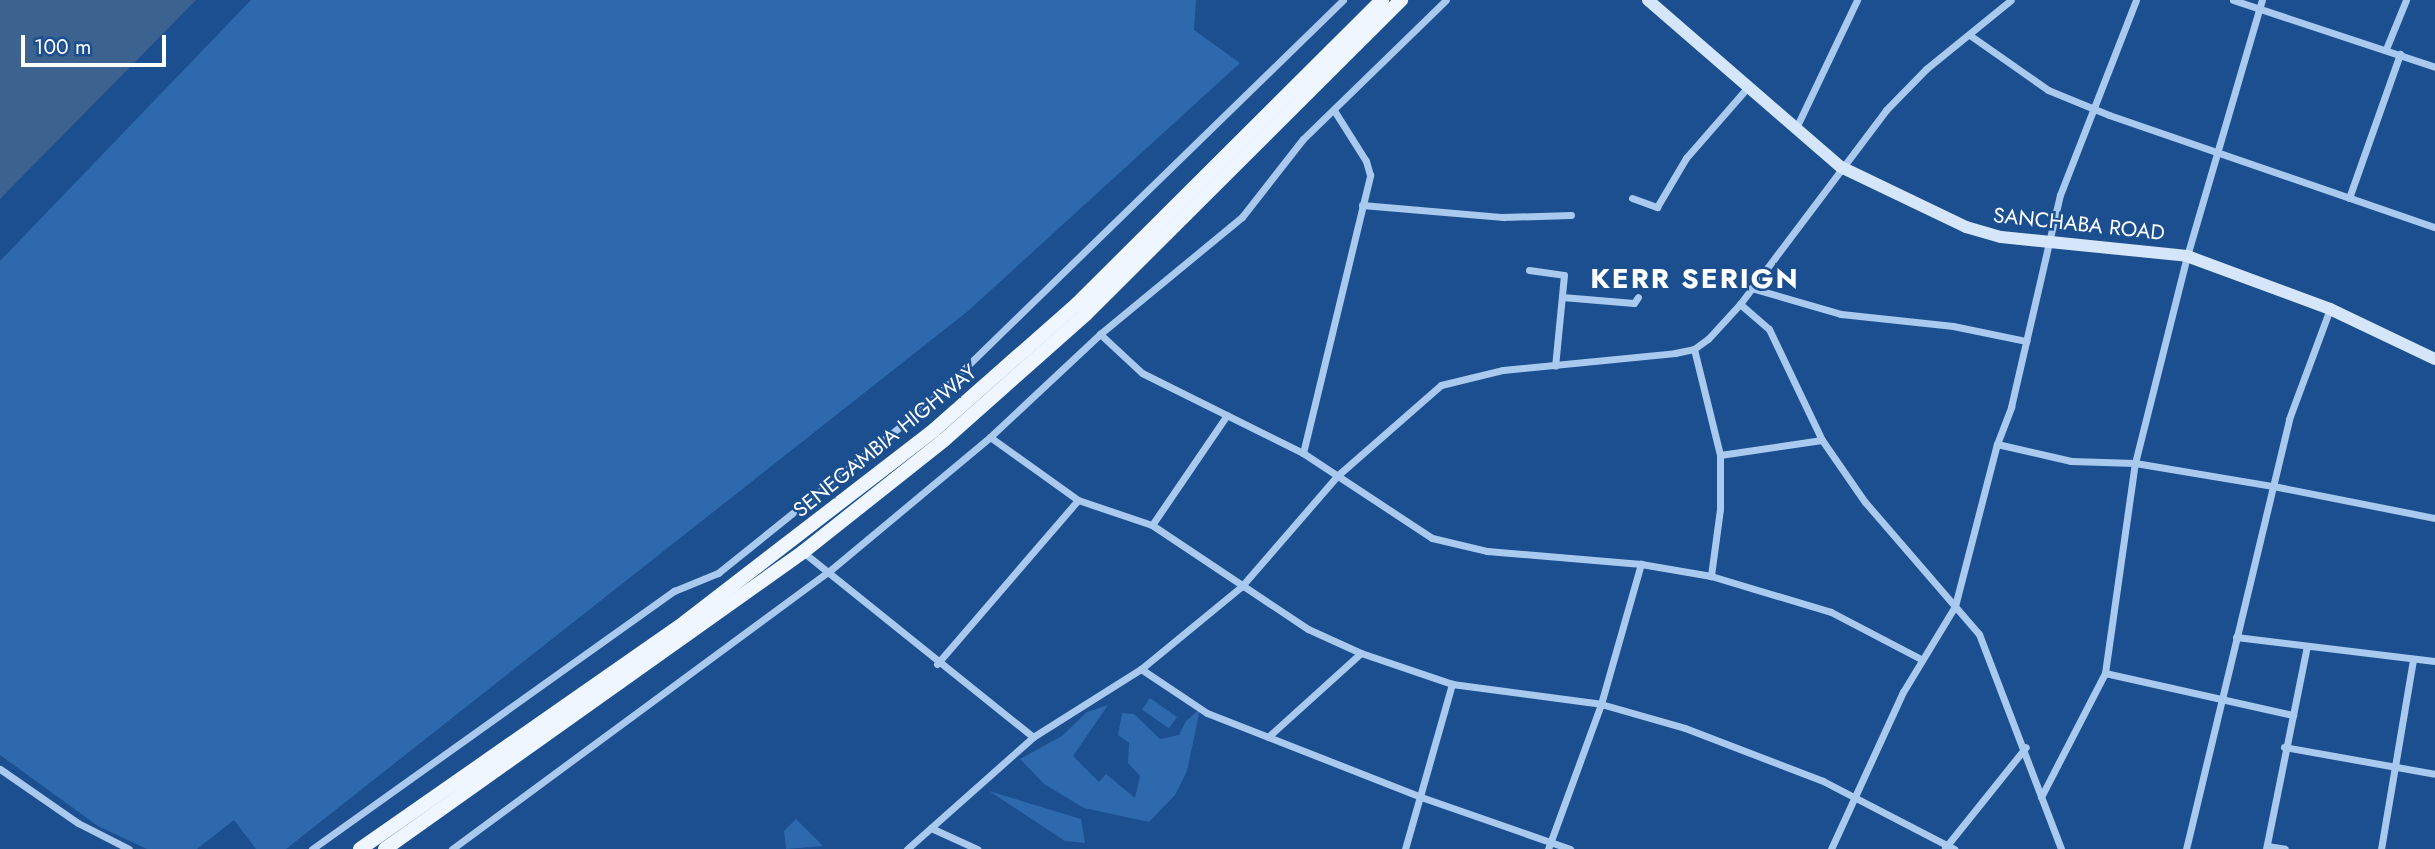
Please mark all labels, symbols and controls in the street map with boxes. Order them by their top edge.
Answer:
scale bar [24,21,170,65]
text: 100 m [34,32,91,62]
street label: SANCHABA ROAD [1992,202,2166,246]
district label: KERR SERIGN [1592,262,1798,296]
street label: SENEGAMBIA HIGHWAY [788,359,982,523]

